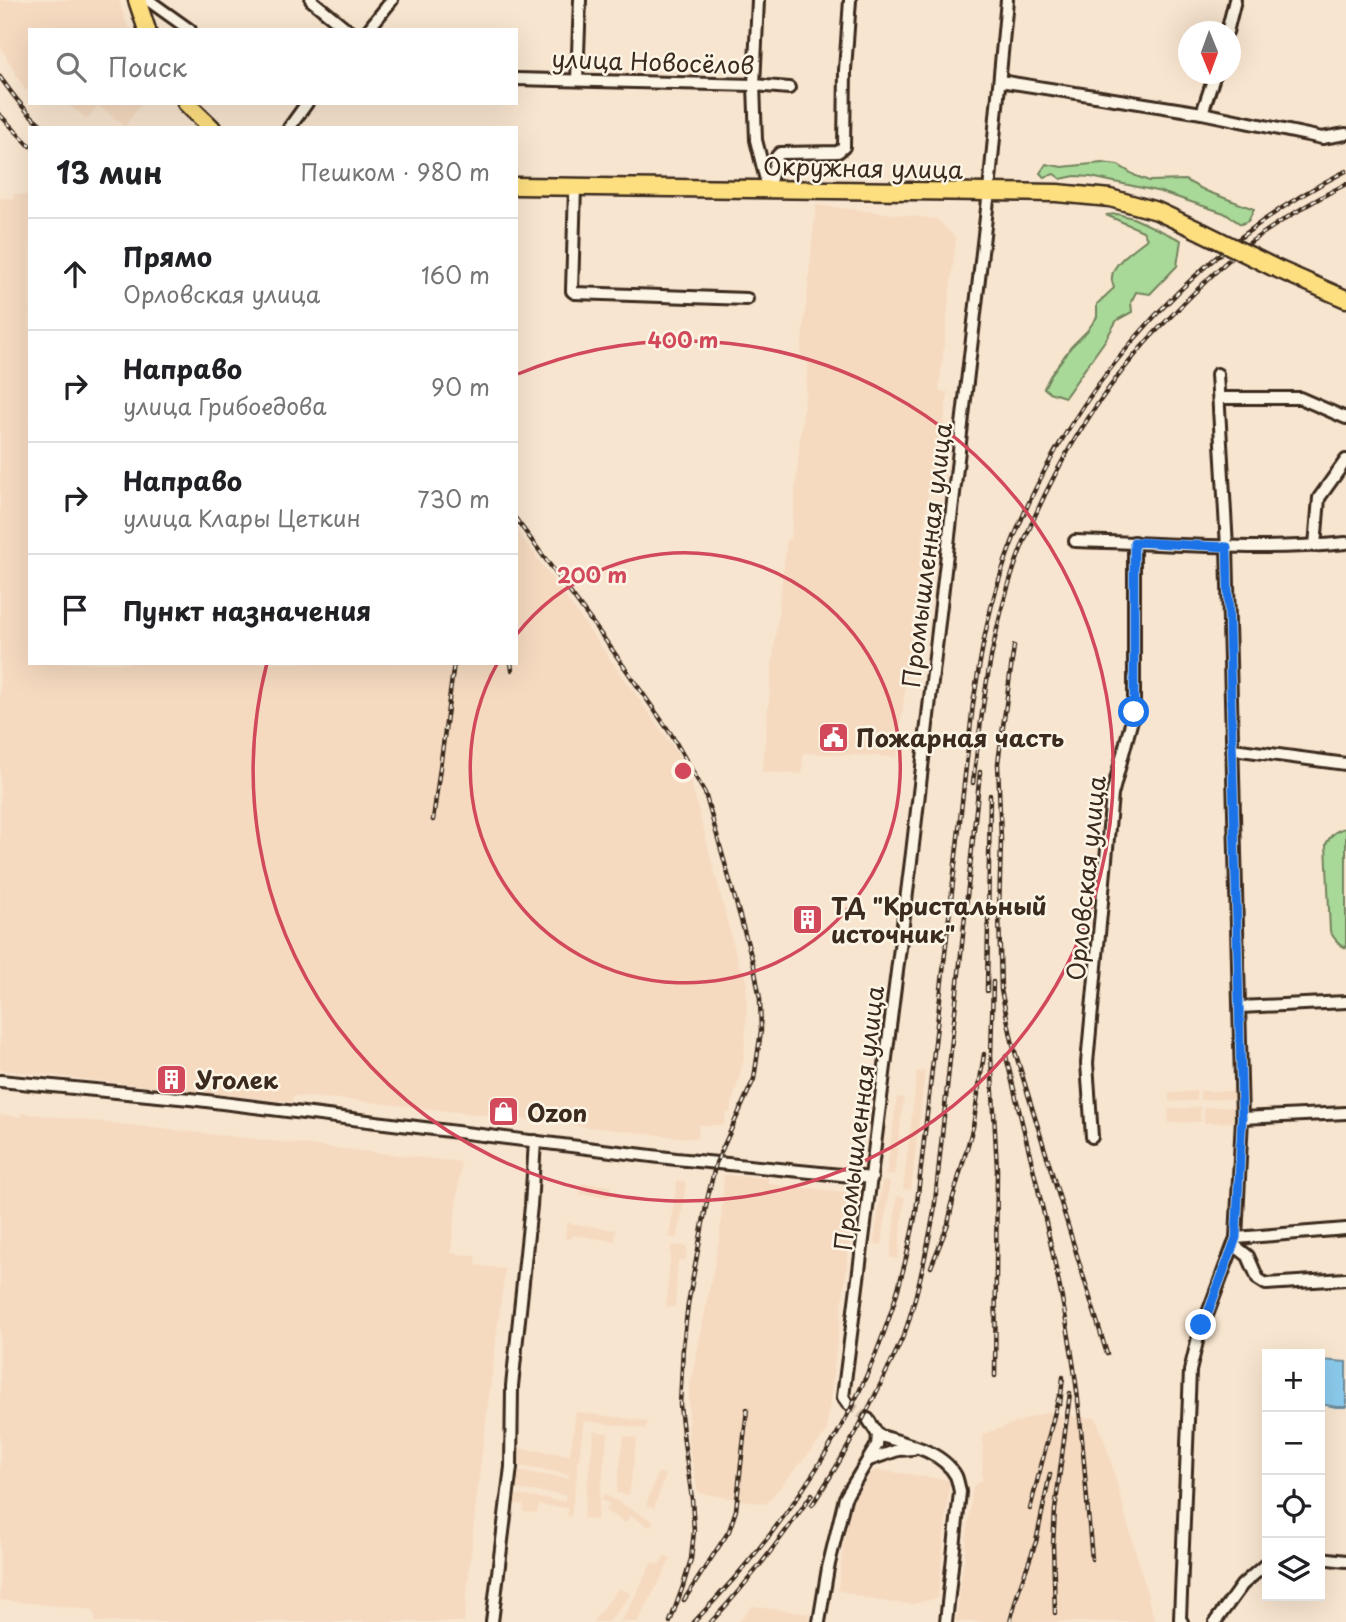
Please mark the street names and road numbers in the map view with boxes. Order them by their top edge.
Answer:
street label: улица Новосёлов [551,39,755,83]
street label: Окружная улица [763,147,963,187]
street label: Промышленная улица [892,421,960,689]
street label: Орловская улица [1056,774,1114,982]
street label: Промышленная улица [824,984,892,1252]

